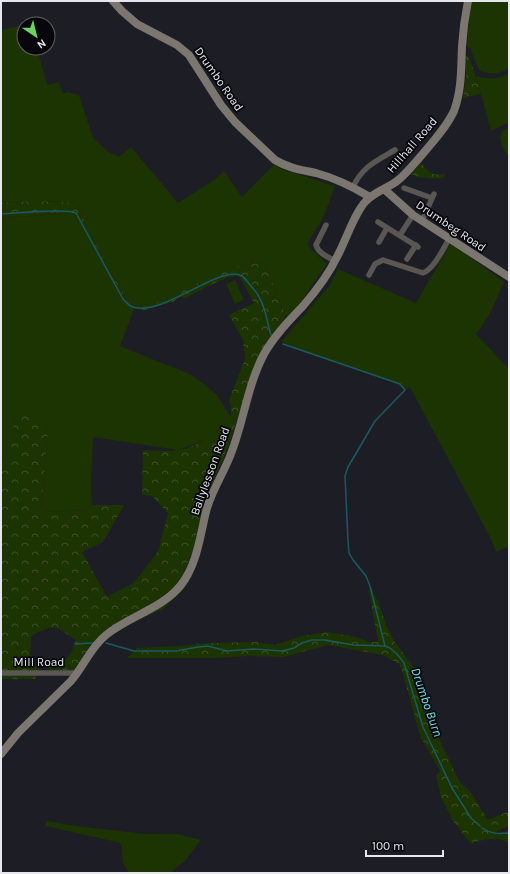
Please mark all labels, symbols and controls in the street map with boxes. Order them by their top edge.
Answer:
north arrow [16,16,56,56]
text: N [34,36,48,51]
street label: Drumbo Road [192,44,246,114]
street label: Hillhall Road [384,114,440,176]
street label: Drumbeg Road [413,197,489,255]
street label: Ballylesson Road [188,425,232,517]
street label: Mill Road [14,655,64,669]
water label: Drumbo Burn [408,665,446,739]
scale bar [366,832,443,858]
text: 100 m [372,839,404,853]

